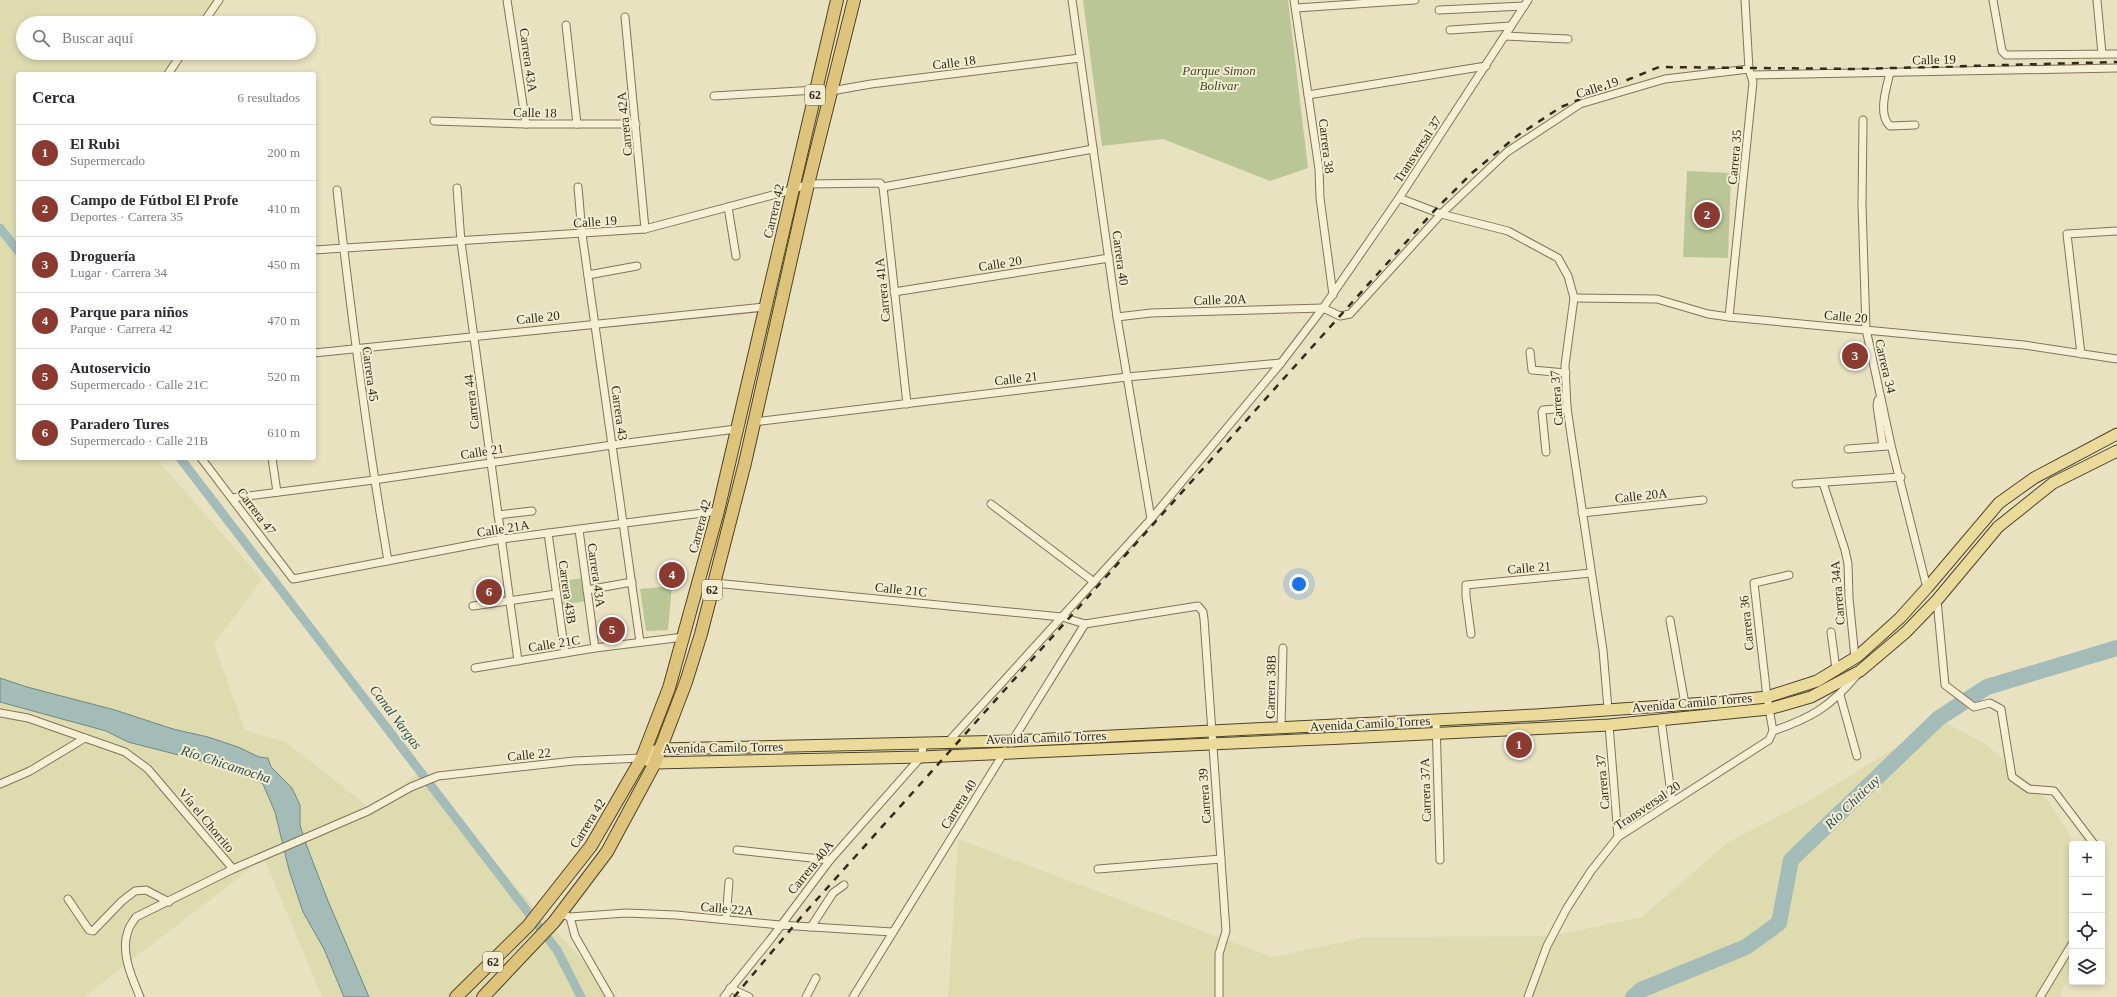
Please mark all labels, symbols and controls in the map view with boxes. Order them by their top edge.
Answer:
search box [16,16,316,60]
icon: search [30,27,52,49]
street label: Carrera 43A [517,27,541,94]
text: Buscar aquí [62,30,133,46]
street label: Calle 18 [931,52,977,73]
street label: Calle 19 [1912,52,1956,67]
park label: Parque Simon Bolivar [1181,63,1256,93]
street label: Calle 19 [1574,74,1620,101]
road number: 62 [805,85,825,105]
text: Cerca [32,88,75,107]
text: 6 resultados [238,90,300,105]
street label: Carrera 42A [614,90,635,157]
street label: Calle 18 [513,105,557,120]
street label: Transversal 37 [1390,113,1445,185]
street label: Carrera 38 [1316,118,1337,174]
street label: Carrera 35 [1725,129,1744,185]
text: El Rubi [70,136,120,152]
text: 1 [42,145,48,160]
text: 200 m [267,145,300,160]
text: Supermercado [70,153,145,168]
street label: Carrera 42 [760,183,787,240]
text: Campo de Fútbol El Profe [70,192,238,208]
pin: 2 [1694,200,1720,230]
text: 2 [42,201,48,216]
text: 410 m [267,201,300,216]
text: Deportes · Carrera 35 [70,209,183,224]
street label: Calle 19 [573,212,617,231]
street label: Carrera 40 [1109,230,1132,286]
text: Droguería [70,248,136,264]
street label: Calle 20 [977,253,1023,274]
street label: Carrera 41A [872,256,893,323]
text: 3 [42,257,48,272]
text: 450 m [267,257,300,272]
text: Lugar · Carrera 34 [70,265,167,280]
street label: Calle 20A [1193,291,1247,308]
text: Parque para niños [70,304,188,320]
street label: Calle 20 [1824,307,1868,326]
street label: Calle 20 [516,308,561,327]
text: 4 [42,313,48,328]
text: 470 m [267,313,300,328]
text: Parque · Carrera 42 [70,321,172,336]
street label: Carrera 34 [1872,338,1899,395]
pin: 3 [1842,341,1868,371]
street label: Carrera 45 [359,346,382,402]
text: Autoservicio [70,360,151,376]
street label: Calle 21 [993,368,1039,389]
text: 5 [42,369,48,384]
text: 520 m [267,369,300,384]
street label: Carrera 37 [1547,369,1566,426]
street label: Carrera 44 [461,373,482,430]
text: Supermercado · Calle 21C [70,377,208,392]
street label: Carrera 43 [608,385,631,441]
text: Paradero Tures [70,416,169,432]
text: 6 [42,425,48,440]
text: 610 m [267,425,300,440]
text: Supermercado · Calle 21B [70,433,208,448]
street label: Calle 21 [459,441,505,462]
street label: Carrera 47 [234,485,280,538]
street label: Calle 20A [1614,485,1669,506]
street label: Carrera 42 [685,498,714,555]
street label: Calle 21A [476,517,531,540]
street label: Carrera 43A [585,542,609,609]
street label: Calle 21 [1507,558,1551,577]
street label: Carrera 43B [556,559,579,625]
pin: 4 [659,560,685,590]
street label: Carrera 34A [1827,560,1848,626]
your location [1289,574,1309,594]
pin: 6 [476,577,502,607]
street label: Calle 21C [874,579,928,600]
road number: 62 [702,580,722,600]
street label: Carrera 36 [1736,594,1757,651]
pin: 5 [599,615,625,645]
street label: Calle 21C [527,632,581,655]
street label: Carrera 38B [1262,655,1279,719]
water label: Canal Vargas [367,682,425,753]
street label: Avenida Camilo Torres [1631,690,1753,715]
street label: Avenida Camilo Torres [1309,713,1431,734]
street label: Avenida Camilo Torres [985,728,1107,747]
pin: 1 [1506,730,1532,760]
street label: Avenida Camilo Torres [663,739,783,756]
water label: Río Chicamocha [178,743,273,786]
street label: Calle 22 [507,745,552,764]
street label: Carrera 37 [1593,753,1612,810]
street label: Carrera 37A [1417,757,1434,823]
street label: Carrera 39 [1195,768,1214,824]
water label: Río Chiticuy [1821,772,1883,833]
street label: Carrera 40 [937,777,979,832]
street label: Transversal 20 [1611,778,1683,833]
street label: Vía el Chorrito [176,785,238,855]
street label: Carrera 42 [566,796,608,851]
street label: Carrera 40A [784,837,837,897]
map controls [2069,841,2105,985]
button: + [2069,841,2105,877]
button: − [2069,877,2105,913]
street label: Calle 22A [700,899,755,918]
button: locate [2069,913,2105,949]
button: layers [2069,949,2105,985]
road number: 62 [483,952,503,972]

